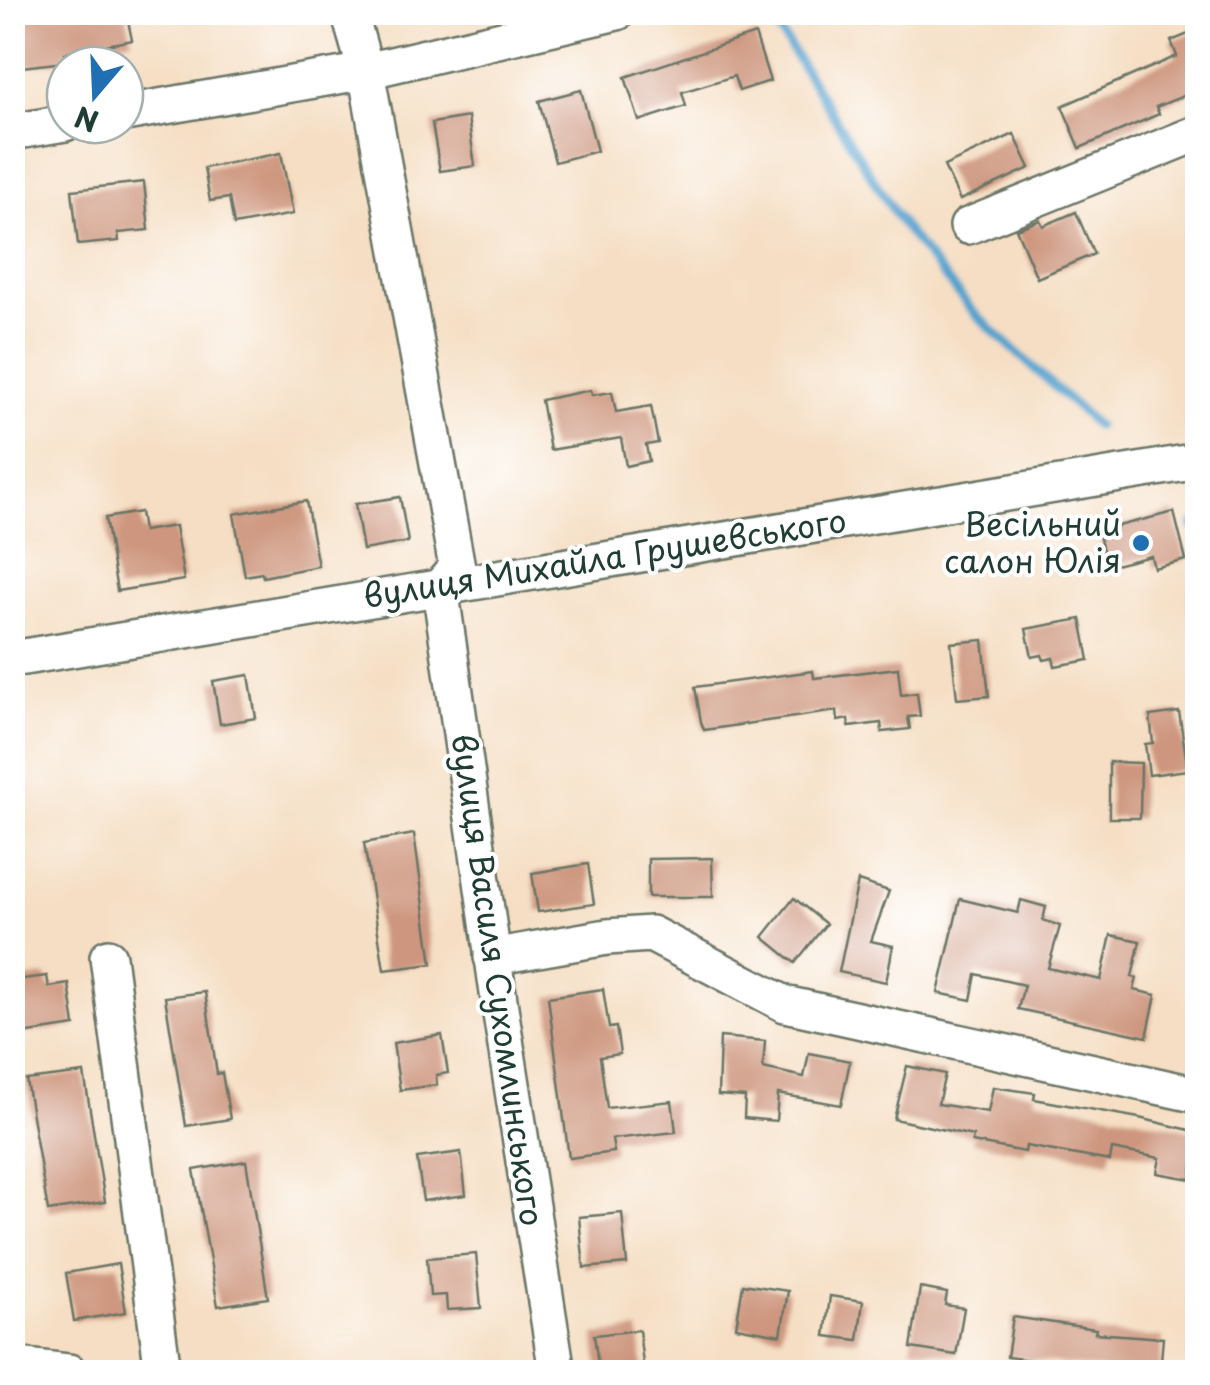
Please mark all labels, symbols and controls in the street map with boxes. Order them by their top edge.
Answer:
north arrow [45,45,145,145]
text: N [69,96,104,144]
street label: вулиця Михайла Грушевського [360,495,850,619]
place label: Весільний салон Юлія [944,499,1121,584]
marker: Весільний салон Юлія [1130,532,1152,554]
street label: вулиця Василя Сухомлинського [441,730,557,1229]

